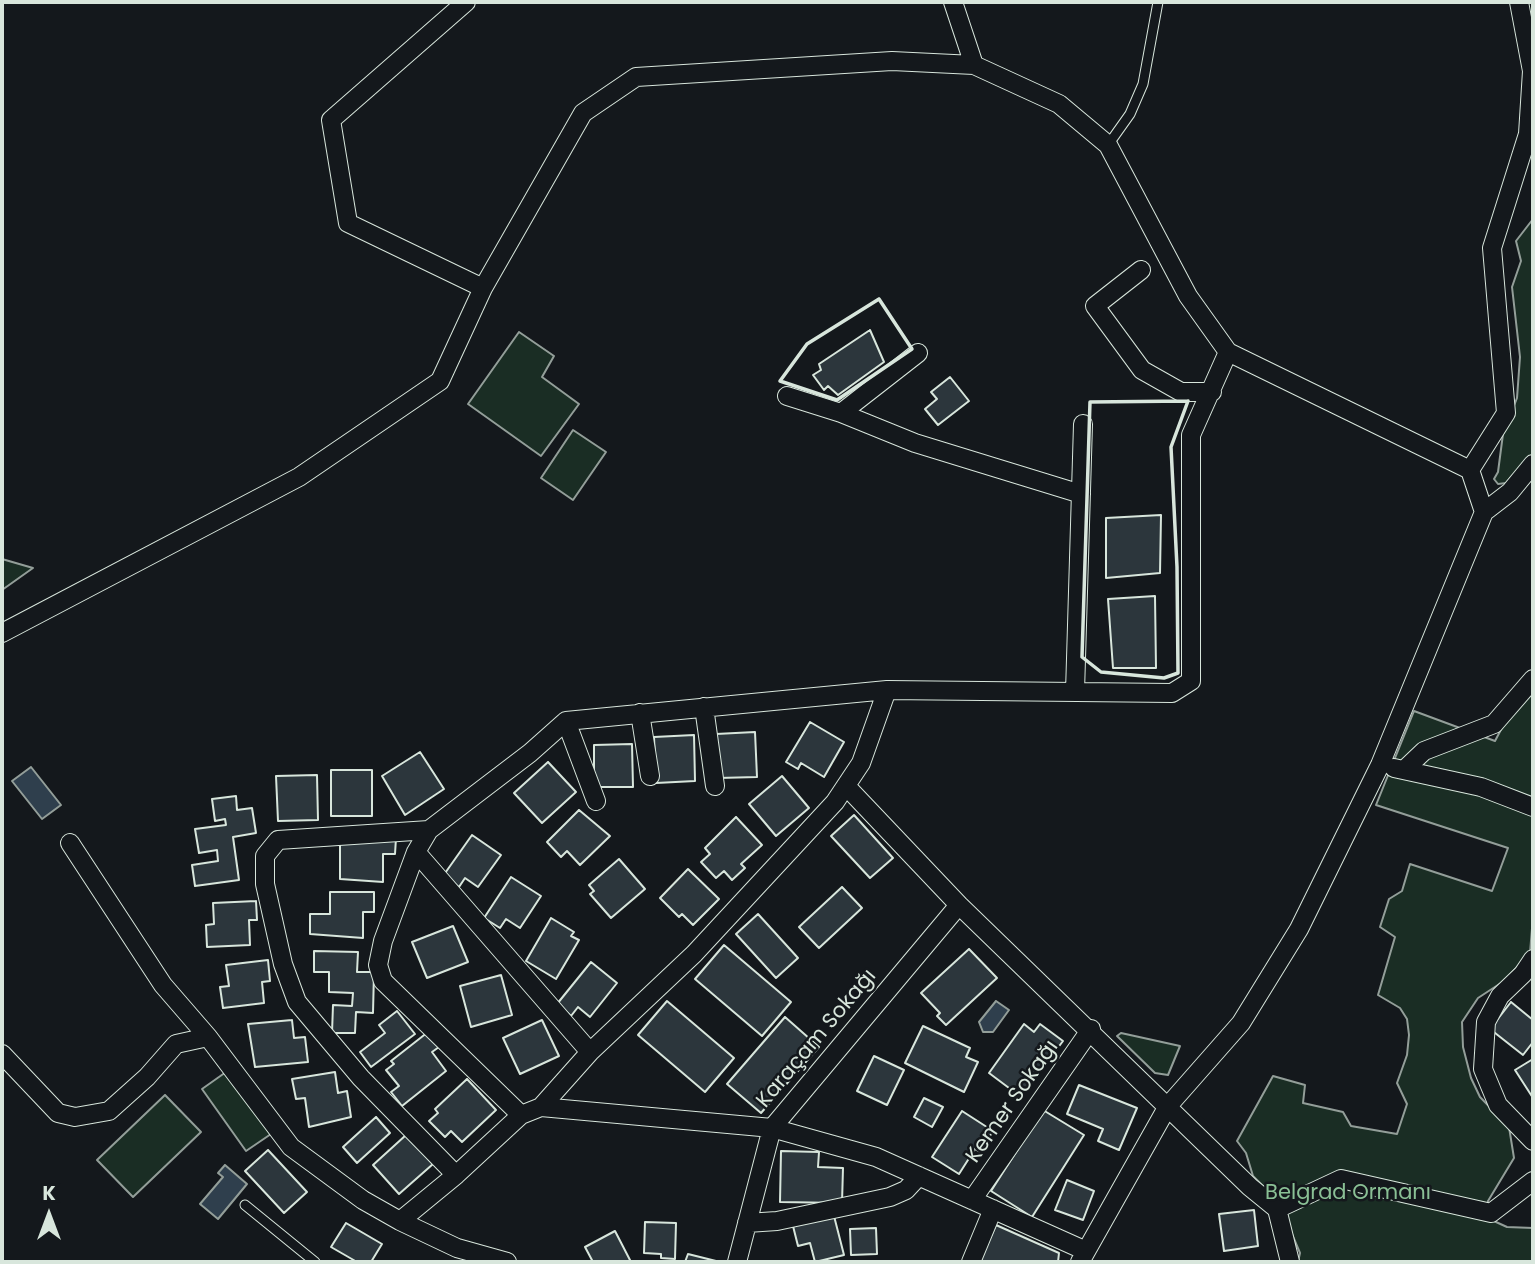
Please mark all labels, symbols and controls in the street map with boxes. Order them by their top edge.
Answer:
street label: Karaçam Sokağı [752,965,882,1113]
street label: Kemer Sokağı [961,1036,1065,1168]
north arrow [14,1180,84,1250]
text: K [42,1180,56,1207]
park label: Belgrad Ormanı [1265,1181,1431,1207]

